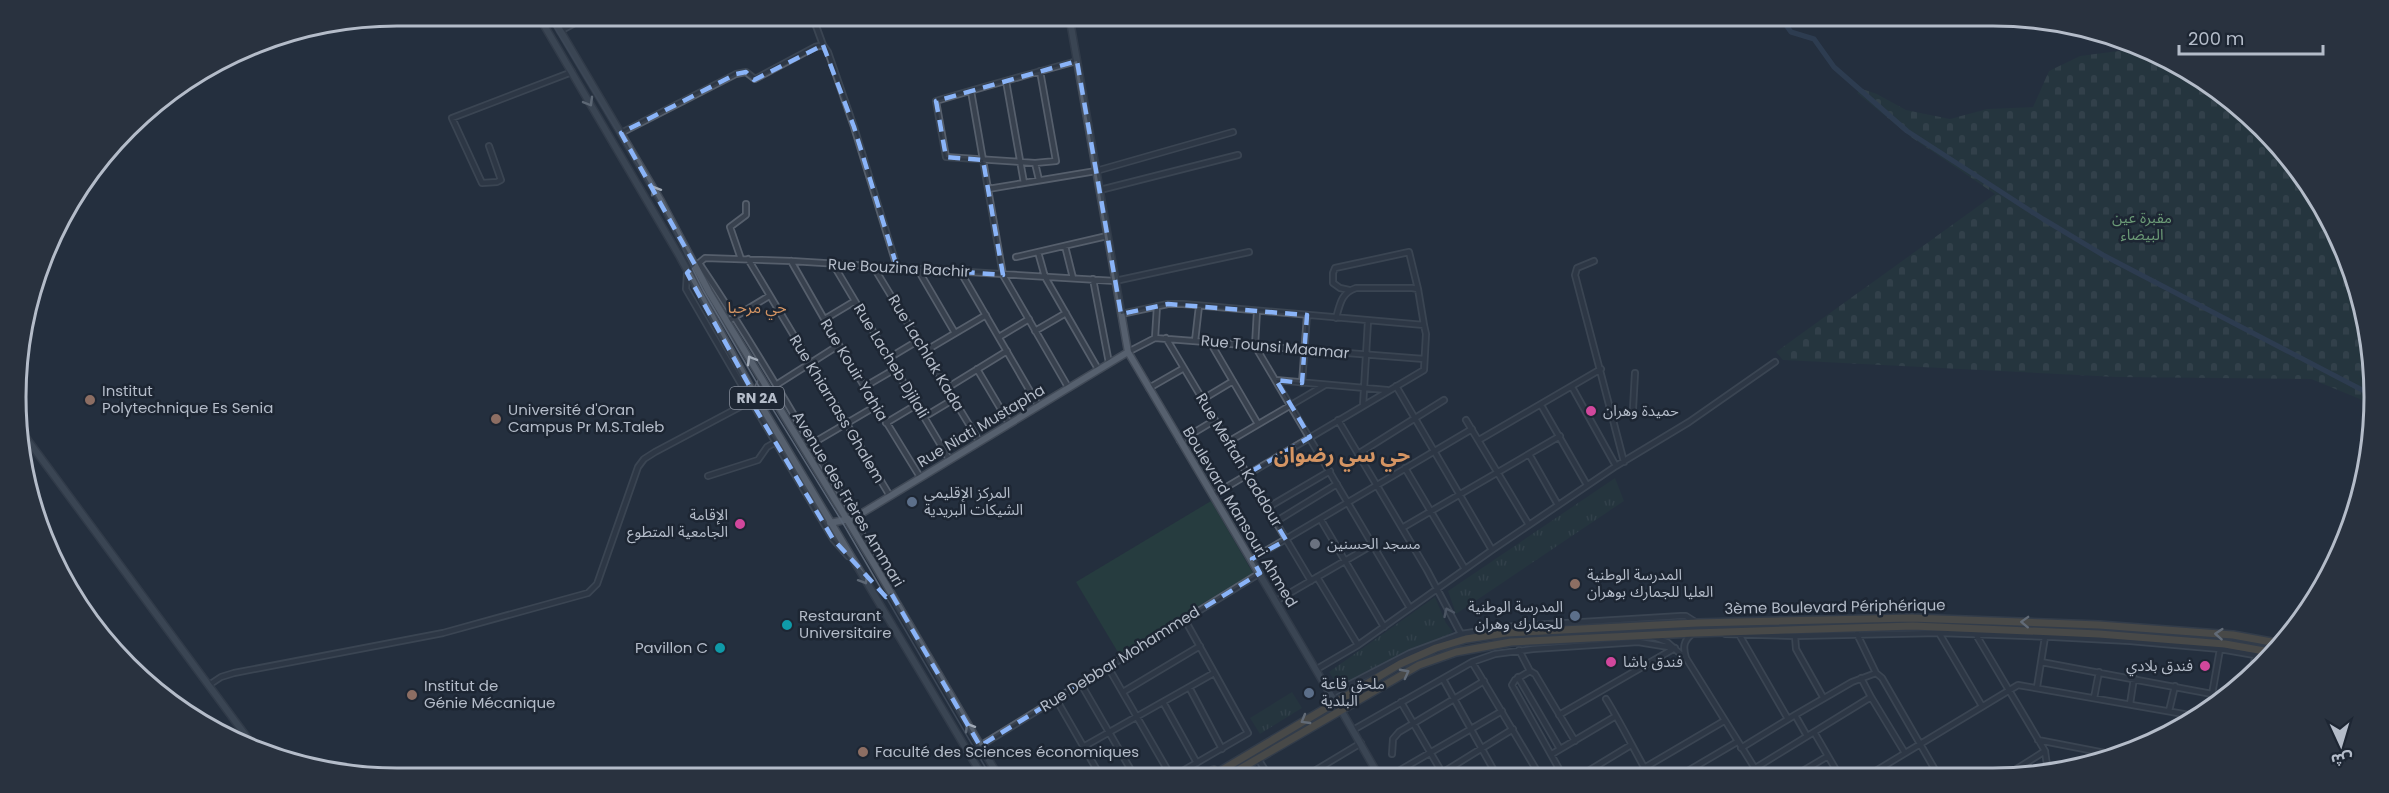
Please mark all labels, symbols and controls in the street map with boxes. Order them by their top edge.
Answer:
scale bar [2179,18,2323,56]
text: 200 m [2188,26,2244,51]
one-way arrow [582,96,593,106]
one-way arrow [651,186,663,196]
park label: مقبرة عين البيضاء [2112,207,2172,245]
street label: Rue Bouzina Bachir [828,253,971,282]
street label: Rue Lachlak Kada [883,291,970,415]
district label: حي مرحبا [727,296,787,320]
street label: Rue Lacheb Djilali [849,300,934,422]
street label: Rue Kouir Yahia [816,315,893,425]
street label: Rue Tounsi Maamar [1200,330,1350,363]
street label: Rue Khiarnass Ghalem [785,331,890,487]
one-way arrow [747,356,758,366]
street label: Rue Niati Mustapha [913,379,1048,472]
place label: Institut Polytechnique Es Senia [102,380,273,418]
road number: RN 2A [730,387,784,409]
street label: Rue Meftah Kaddour [1191,389,1288,531]
marker: Institut Polytechnique Es Senia [83,393,97,407]
place label: Université d'Oran Campus Pr M.S.Taleb [508,399,664,437]
place label: حميدة وهران [1603,400,1679,421]
marker: حميدة وهران [1584,404,1598,418]
street label: Avenue des Frères Ammari [788,407,909,590]
marker: Université d'Oran Campus Pr M.S.Taleb [489,412,503,426]
street label: Boulevard Mansouri Ahmed [1178,423,1303,611]
district label: حي سي رضوان [1274,440,1410,472]
place label: المركز الإقليمي الشيكات البريدية [924,482,1023,520]
marker: المركز الإقليمي الشيكات البريدية [905,495,919,509]
place label: الإقامة الجامعية المتطوع [627,504,728,544]
marker: الإقامة الجامعية المتطوع [733,517,747,531]
place label: مسجد الحسنين [1327,533,1421,554]
marker: مسجد الحسنين [1308,537,1322,551]
place label: المدرسة الوطنية العليا للجمارك بوهران [1587,564,1713,602]
one-way arrow [857,574,869,584]
marker: المدرسة الوطنية العليا للجمارك بوهران [1568,577,1582,591]
street label: 3ème Boulevard Périphérique [1724,594,1946,619]
place label: المدرسة الوطنية للجمارك وهران [1468,596,1563,634]
street label: Rue Debbar Mohammed [1036,601,1204,716]
place label: Restaurant Universitaire [799,605,891,643]
one-way arrow [1444,607,1456,618]
marker: المدرسة الوطنية للجمارك وهران [1568,609,1582,623]
one-way arrow [2020,616,2029,629]
marker: Restaurant Universitaire [780,618,794,632]
one-way arrow [2215,628,2224,641]
place label: Pavillon C [635,637,708,658]
marker: Pavillon C [713,641,727,655]
place label: فندق باشا [1623,651,1683,672]
marker: فندق باشا [1604,655,1618,669]
place label: فندق بلادي [2126,655,2193,677]
marker: فندق بلادي [2198,659,2212,673]
one-way arrow [1399,668,1410,680]
place label: ملحق قاعة البلدية [1321,673,1385,711]
place label: Institut de Génie Mécanique [424,675,555,713]
marker: ملحق قاعة البلدية [1302,686,1316,700]
marker: Institut de Génie Mécanique [405,688,419,702]
one-way arrow [1300,713,1311,724]
north arrow [2311,715,2371,775]
one-way arrow [965,723,976,733]
place label: Faculté des Sciences économiques [875,741,1139,762]
marker: Faculté des Sciences économiques [856,745,870,759]
text: ش [2330,747,2354,772]

